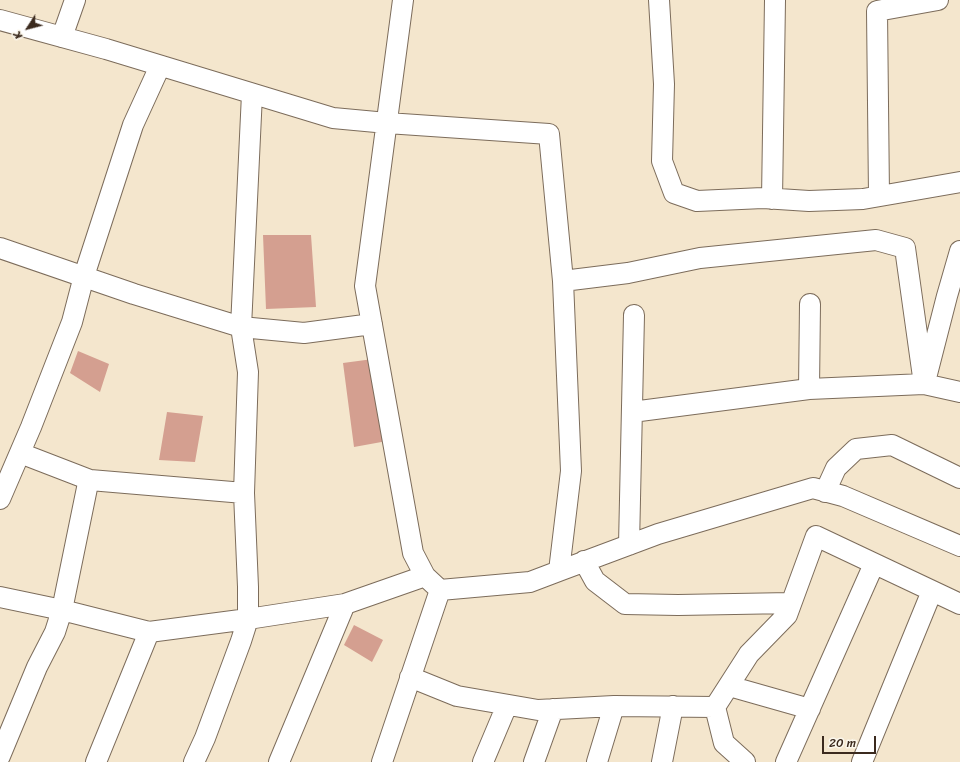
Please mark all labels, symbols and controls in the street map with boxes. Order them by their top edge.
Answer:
north arrow [8,8,48,48]
text: K [8,27,28,44]
scale bar [824,728,878,754]
text: 20 m [829,732,856,754]

